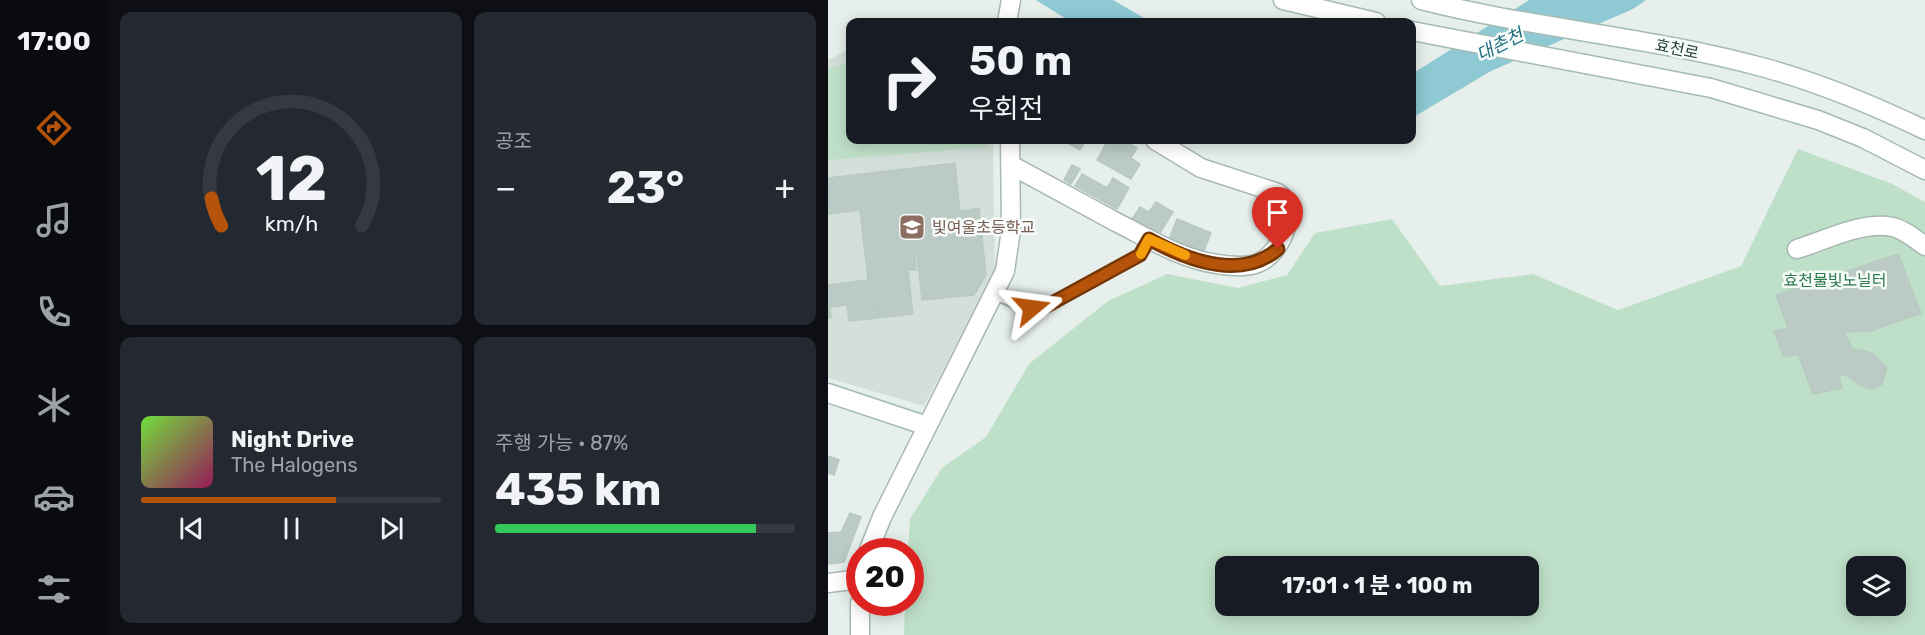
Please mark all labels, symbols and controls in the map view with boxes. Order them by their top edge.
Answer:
water label: 대촌천 [1473,23,1529,66]
text: 17:00 [17,25,91,57]
street label: 효천로 [1653,35,1701,63]
text: 50 m [969,36,1072,86]
icon: right [870,42,948,120]
text: 우회전 [969,93,1044,125]
icon: directions [33,107,75,149]
text: 공조 [495,129,532,153]
text: 12 [255,142,327,216]
text: 23° [607,161,684,214]
text: − [495,168,516,207]
text: + [774,168,795,207]
pin [1252,187,1303,249]
icon: arrive [1261,196,1294,229]
icon: music [33,199,75,241]
text: km/h [264,211,318,236]
school or university icon: 빛여울초등학교 [897,212,927,242]
place label: 빛여울초등학교 [932,218,1035,237]
park label: 효천물빛노닐터 [1783,271,1887,290]
position arrow [1000,276,1064,340]
icon: phone [33,291,75,333]
icon: climate [33,384,75,426]
text: Night Drive [231,426,354,453]
text: 주행 가능 · 87% [495,431,628,455]
text: The Halogens [231,453,358,477]
text: 435 km [495,463,662,516]
icon: car [33,476,75,518]
icon: previous [175,512,208,545]
icon: pause [275,512,308,545]
icon: next [375,512,408,545]
speed limit sign: 20 [846,538,924,616]
map controls [1846,556,1906,616]
button: layers [1846,556,1906,616]
icon: filters [33,568,75,610]
text: 17:01 · 1 분 · 100 m [1282,572,1472,599]

